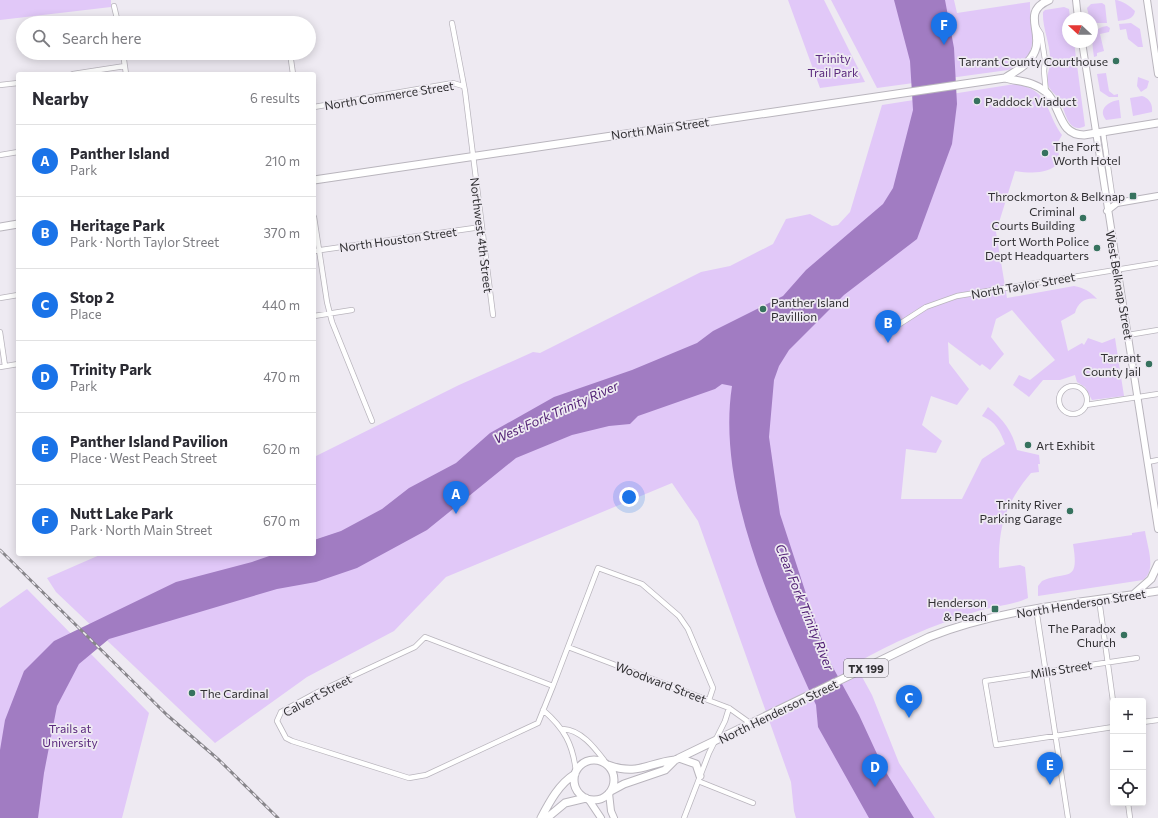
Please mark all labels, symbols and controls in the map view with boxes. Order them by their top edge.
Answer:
pin: F [931,12,957,45]
north arrow [1062,12,1098,48]
search box [16,16,316,60]
icon: search [30,27,52,49]
text: Search here [62,29,141,47]
park label: Trinity Trail Park [807,51,859,79]
place label: Tarrant County Courthouse [958,54,1108,68]
marker: Tarrant County Courthouse [1111,56,1121,66]
street label: North Commerce Street [323,78,455,112]
text: Nearby [32,88,89,109]
text: 6 results [250,90,300,106]
place label: Paddock Viaduct [985,94,1077,108]
marker: Paddock Viaduct [972,96,982,106]
street label: North Main Street [610,114,710,142]
place label: The Fort Worth Hotel [1053,139,1121,167]
text: Panther Island [70,144,169,162]
marker: The Fort Worth Hotel [1040,148,1050,158]
text: A [40,153,50,169]
text: 210 m [265,153,300,169]
text: Park [70,162,97,178]
street label: Northwest 4th Street [468,176,496,294]
place label: Throckmorton & Belknap [988,189,1125,203]
marker: Throckmorton & Belknap [1128,191,1138,201]
place label: Criminal Courts Building [991,204,1075,232]
marker: Criminal Courts Building [1078,213,1088,223]
text: Heritage Park [70,216,165,234]
street label: North Houston Street [338,224,458,254]
text: B [41,225,49,241]
text: 370 m [263,225,300,241]
street label: West Belknap Street [1104,229,1136,341]
text: Park · North Taylor Street [70,234,219,250]
place label: Fort Worth Police Dept Headquarters [985,234,1089,262]
marker: Fort Worth Police Dept Headquarters [1092,243,1102,253]
street label: North Taylor Street [970,269,1076,301]
text: Stop 2 [70,288,114,306]
place label: Panther Island Pavillion [771,295,849,323]
text: C [41,297,49,313]
text: 440 m [262,297,300,313]
marker: Panther Island Pavillion [758,304,768,314]
text: Place [70,306,102,322]
pin: B [875,310,901,343]
place label: Tarrant County Jail [1083,350,1141,379]
marker: Tarrant County Jail [1144,359,1154,369]
text: Trinity Park [70,360,152,378]
text: D [40,369,50,385]
text: 470 m [263,369,300,385]
water label: West Fork Trinity River [491,377,621,447]
text: Park [70,378,97,394]
text: Panther Island Pavilion [70,432,228,450]
place label: Art Exhibit [1036,438,1095,452]
marker: Art Exhibit [1023,440,1033,450]
text: E [41,441,49,457]
text: 620 m [263,441,300,457]
text: Place · West Peach Street [70,450,217,466]
pin: A [443,481,469,514]
your location [619,487,639,507]
place label: Trinity River Parking Garage [979,497,1062,525]
text: Nutt Lake Park [70,504,173,522]
marker: Trinity River Parking Garage [1065,506,1075,516]
text: F [41,513,49,529]
text: 670 m [263,513,300,529]
text: Park · North Main Street [70,522,212,538]
water label: Clear Fork Trinity River [772,541,838,673]
street label: North Henderson Street [1015,586,1147,620]
place label: Henderson & Peach [927,595,987,623]
marker: Henderson & Peach [990,604,1000,614]
place label: The Paradox Church [1048,621,1117,649]
marker: The Paradox Church [1119,630,1129,640]
street label: Mills Street [1029,657,1093,681]
street label: Woodward Street [614,658,708,706]
road number: TX 199 [844,659,888,677]
street label: Calvert Street [280,671,354,719]
street label: North Henderson Street [716,676,840,746]
pin: C [896,685,922,718]
place label: The Cardinal [200,686,269,700]
marker: The Cardinal [187,688,197,698]
map controls [1110,698,1146,806]
button: + [1110,698,1146,734]
park label: Trails at University [42,721,98,749]
button: − [1110,734,1146,770]
pin: E [1037,752,1063,785]
pin: D [862,754,888,787]
button: locate [1110,770,1146,806]

